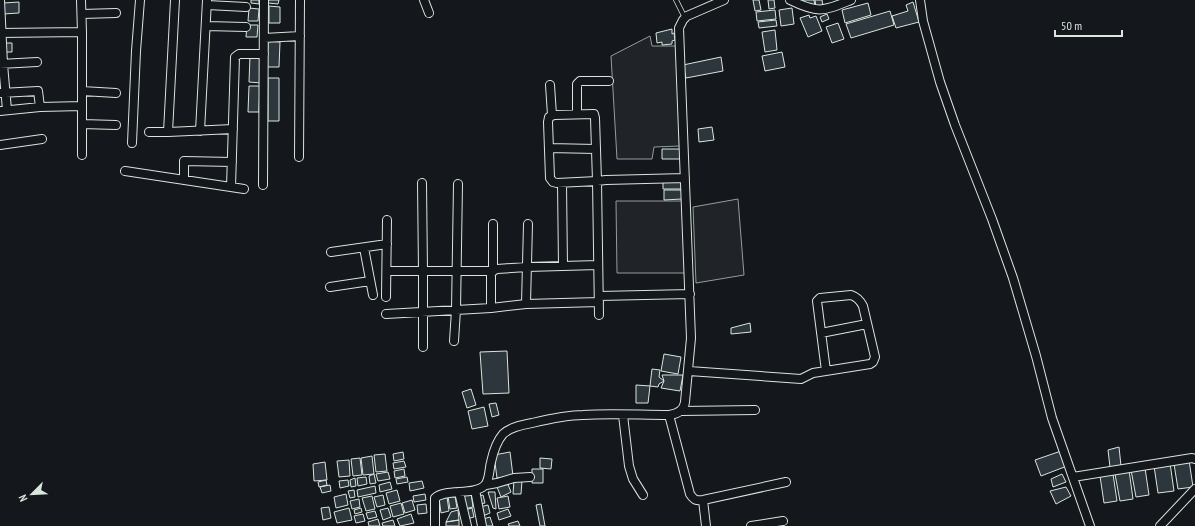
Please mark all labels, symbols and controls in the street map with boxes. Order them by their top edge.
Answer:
scale bar [1055,12,1122,38]
text: 50 m [1061,18,1082,33]
north arrow [12,474,52,514]
text: N [15,492,30,504]

